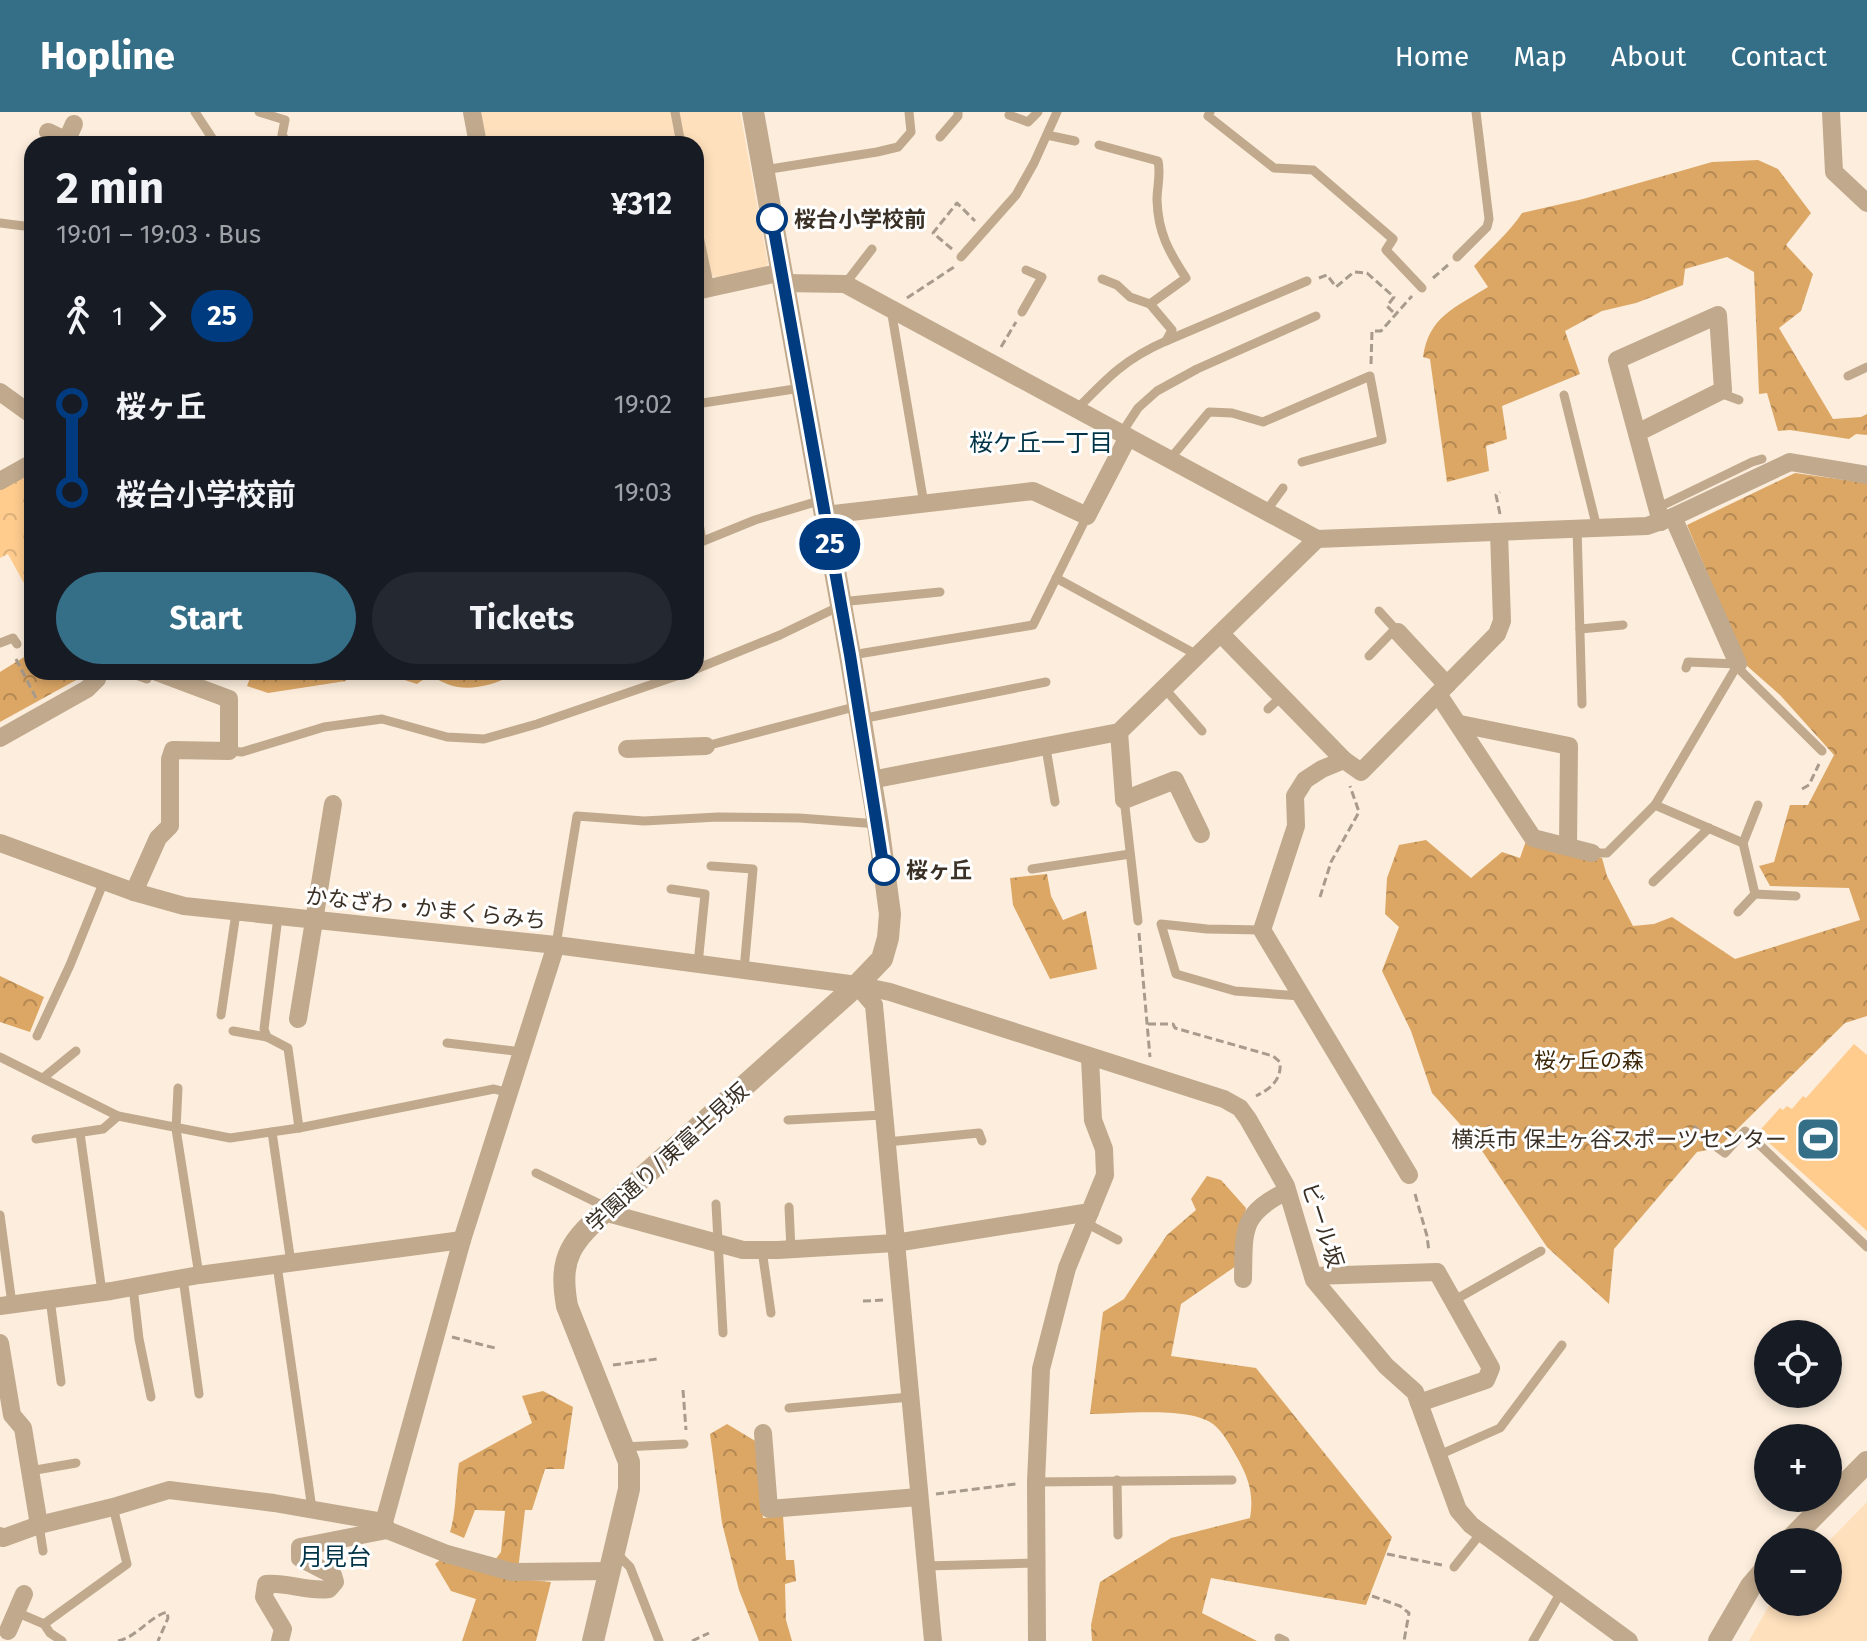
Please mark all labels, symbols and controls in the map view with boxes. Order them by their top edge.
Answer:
text: Hopline [40,33,175,79]
text: Home [1395,40,1469,73]
text: Map [1513,40,1567,73]
text: About [1611,40,1686,73]
text: Contact [1730,40,1827,73]
text: 2 min [56,162,164,215]
text: ¥312 [611,186,672,222]
marker: 桜台小学校前 [757,204,787,234]
place label: 桜台小学校前 [794,206,926,233]
text: 19:01 – 19:03 · Bus [56,219,261,250]
icon: walk [56,294,100,338]
icon: forward [135,294,179,338]
text: 25 [207,299,237,332]
text: 1 [112,301,123,332]
text: 桜ヶ丘 [116,389,206,425]
text: 19:02 [614,389,672,420]
district label: 桜ケ丘一丁目 [969,429,1113,457]
text: 桜台小学校前 [116,477,296,513]
text: 19:03 [614,477,672,508]
line badge: 25 [794,518,866,570]
text: 25 [815,527,845,560]
button: Start [56,572,356,664]
button: Tickets [372,572,672,664]
marker: 桜ヶ丘 [869,855,899,885]
place label: 桜ヶ丘 [906,857,972,884]
street label: かなざわ・かまくらみち [304,882,548,935]
park label: 桜ヶ丘の森 [1534,1047,1644,1074]
street label: 学園通り/東富士見坂 [580,1077,754,1237]
sports icon: 横浜市 保土ヶ谷スポーツセンター [1794,1115,1842,1163]
place label: 横浜市 保土ヶ谷スポーツセンター [1452,1126,1787,1153]
street label: ビール坂 [1296,1179,1349,1271]
map controls [1754,1320,1842,1616]
button: locate [1754,1320,1842,1408]
button: + [1754,1424,1842,1512]
button: − [1754,1528,1842,1616]
district label: 月見台 [299,1543,371,1571]

